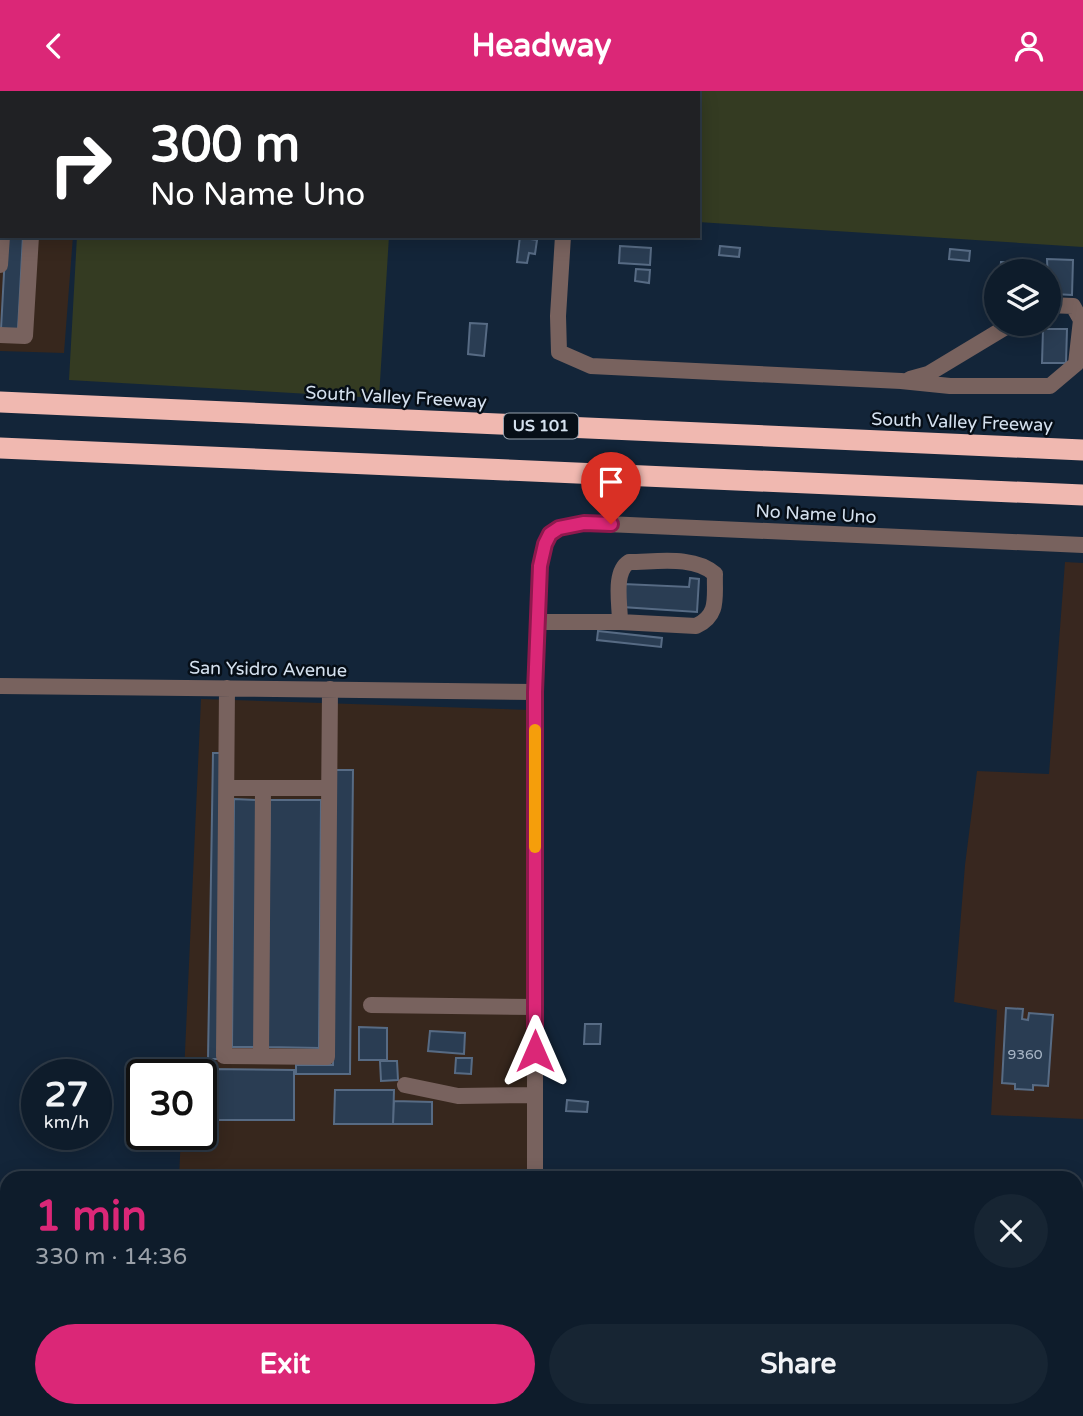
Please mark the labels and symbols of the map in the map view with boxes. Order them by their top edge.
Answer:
street label: South Valley Freeway [305,381,488,413]
street label: South Valley Freeway [871,408,1053,436]
road number: US 101 [504,413,578,439]
pin [581,452,641,524]
street label: No Name Uno [755,500,877,528]
street label: San Ysidro Avenue [189,657,347,681]
position arrow [498,1014,572,1088]
house number: 9360 [1007,1046,1043,1063]
speed limit sign: 30 [126,1059,217,1150]

